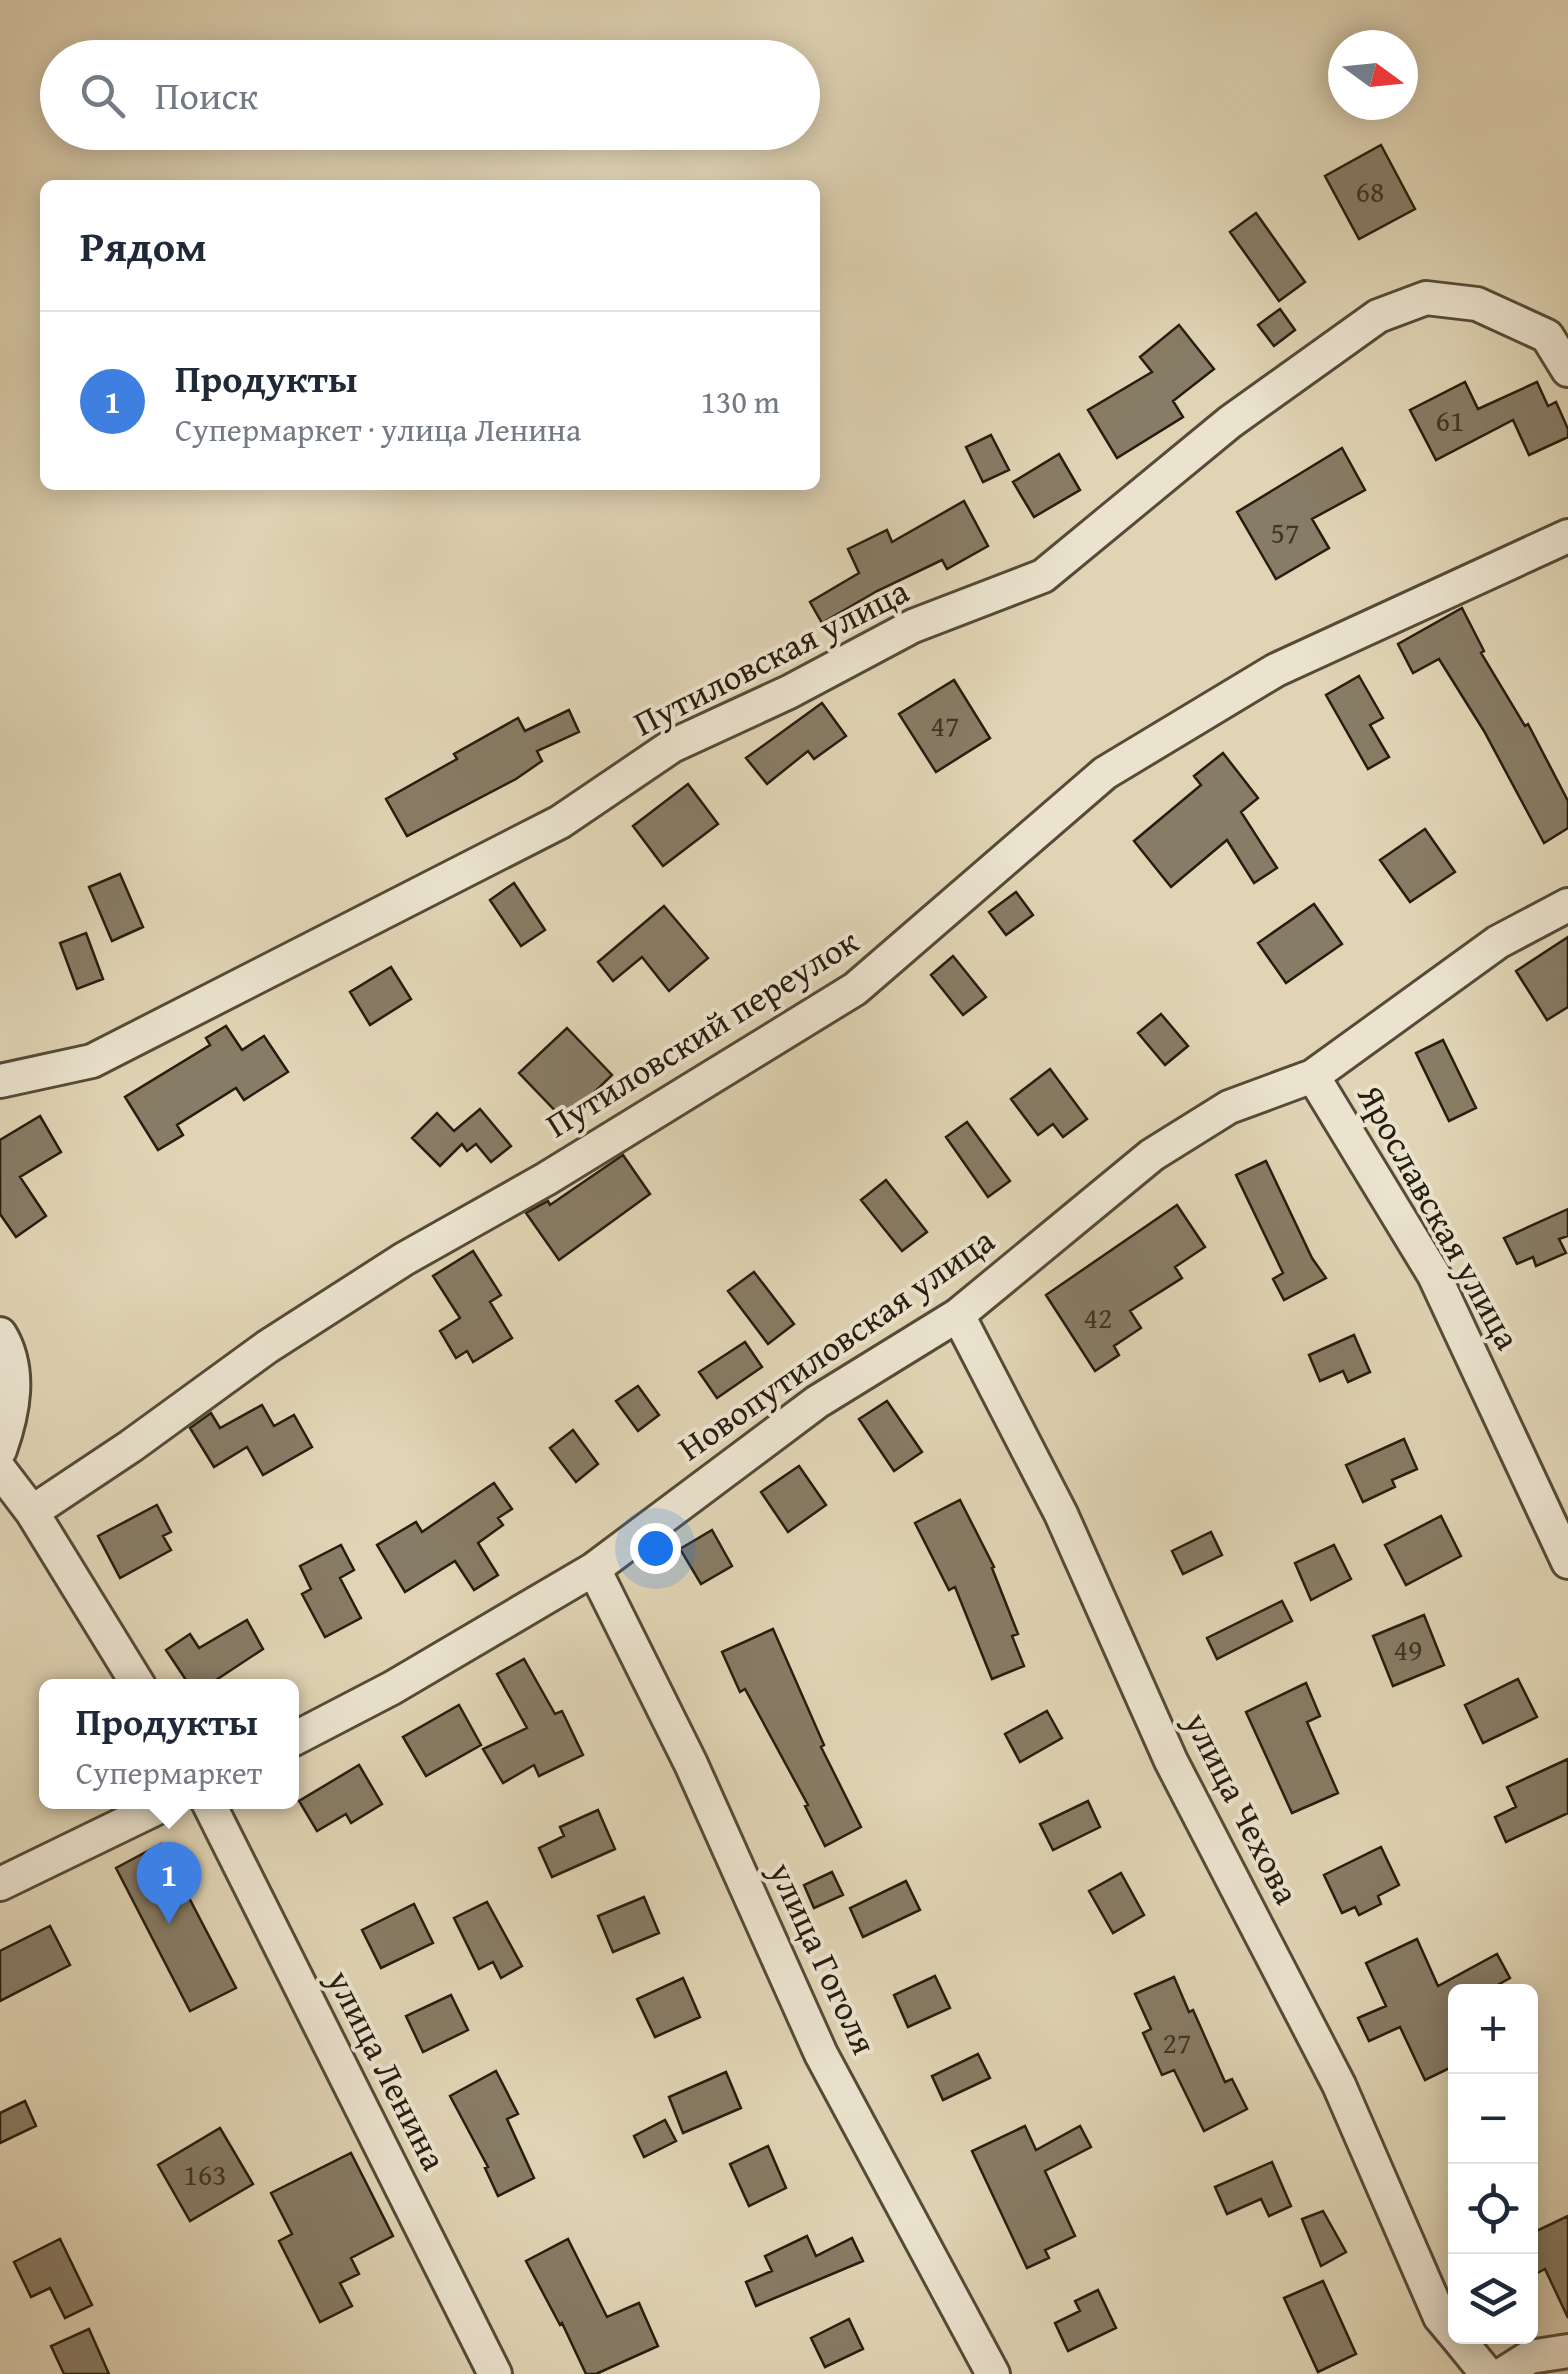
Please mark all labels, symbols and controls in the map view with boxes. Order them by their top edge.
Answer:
north arrow [1328,30,1418,120]
search box [40,40,820,150]
text: Поиск [155,67,258,123]
icon: search [75,68,130,123]
house number: 68 [1356,169,1384,213]
text: Рядом [80,215,207,276]
text: Продукты [175,350,357,406]
text: 1 [104,378,121,425]
text: 130 m [701,378,780,425]
house number: 61 [1436,398,1464,442]
text: Супермаркет · улица Ленина [175,406,581,453]
house number: 57 [1271,510,1299,554]
street label: Путиловская улица [624,565,917,748]
house number: 47 [931,703,959,747]
street label: Путиловский переулок [535,915,869,1150]
street label: Ярославская улица [1345,1074,1534,1359]
street label: Новопутиловская улица [667,1215,1005,1472]
house number: 42 [1084,1295,1112,1339]
your location [630,1523,681,1574]
house number: 49 [1394,1627,1422,1671]
popup [39,1679,299,1809]
text: Продукты [76,1693,258,1749]
street label: улица Чехова [1172,1702,1313,1913]
text: Супермаркет [76,1749,262,1796]
pin: 1 [136,1842,202,1924]
street label: улица Гоголя [756,1852,890,2062]
street label: улица Ленина [315,1960,460,2179]
map controls [1448,1984,1538,2344]
button: + [1448,1984,1538,2074]
house number: 27 [1163,2020,1191,2064]
button: − [1448,2074,1538,2164]
house number: 163 [183,2152,227,2196]
button: locate [1448,2164,1538,2254]
button: layers [1448,2254,1538,2344]

